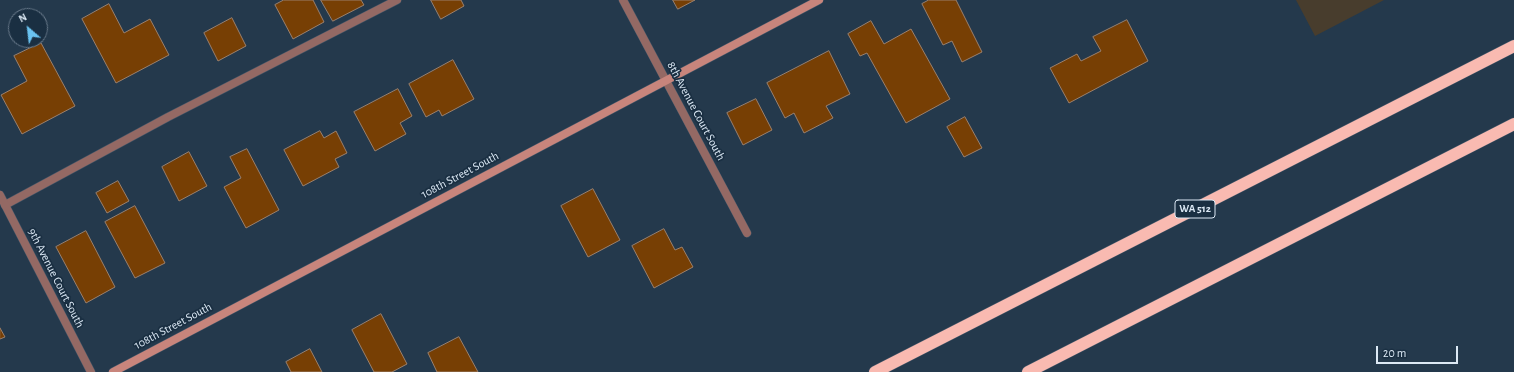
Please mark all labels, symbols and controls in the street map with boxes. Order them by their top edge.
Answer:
north arrow [8,8,48,48]
text: N [17,11,29,24]
street label: 8th Avenue Court South [664,59,728,163]
street label: 108th Street South [419,148,501,202]
road number: WA 512 [1175,200,1215,218]
street label: 9th Avenue Court South [25,226,87,330]
street label: 108th Street South [132,299,214,353]
scale bar [1378,338,1460,364]
text: 20 m [1383,347,1406,359]

